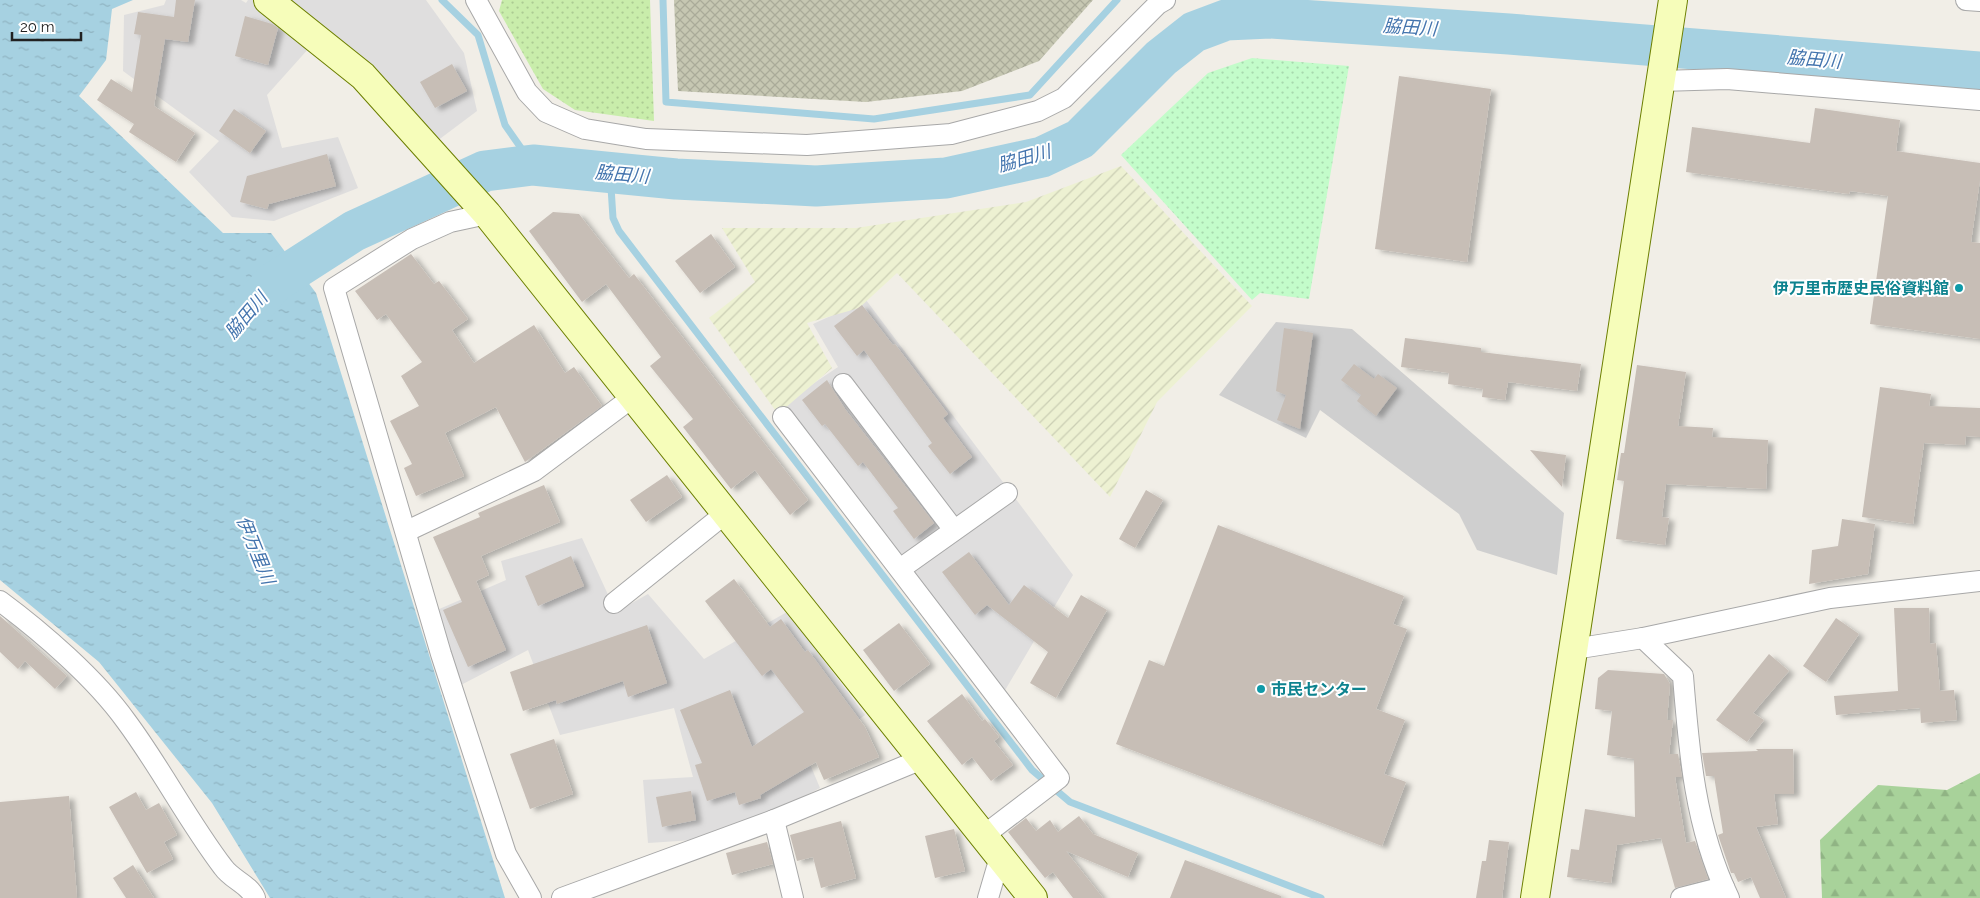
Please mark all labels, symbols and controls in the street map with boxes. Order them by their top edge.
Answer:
scale bar [12,10,81,42]
water label: 脇田川 [1382,15,1440,39]
text: 20 m [20,18,55,36]
water label: 脇田川 [1786,46,1844,72]
water label: 脇田川 [995,140,1055,176]
water label: 脇田川 [594,161,652,187]
place label: 伊万里市歴史民俗資料館 [1772,279,1949,298]
marker: 伊万里市歴史民俗資料館 [1953,282,1965,294]
water label: 脇田川 [221,286,273,342]
water label: 伊万里川 [233,513,280,589]
place label: 市民センター [1271,680,1367,699]
marker: 市民センター [1255,683,1267,695]

